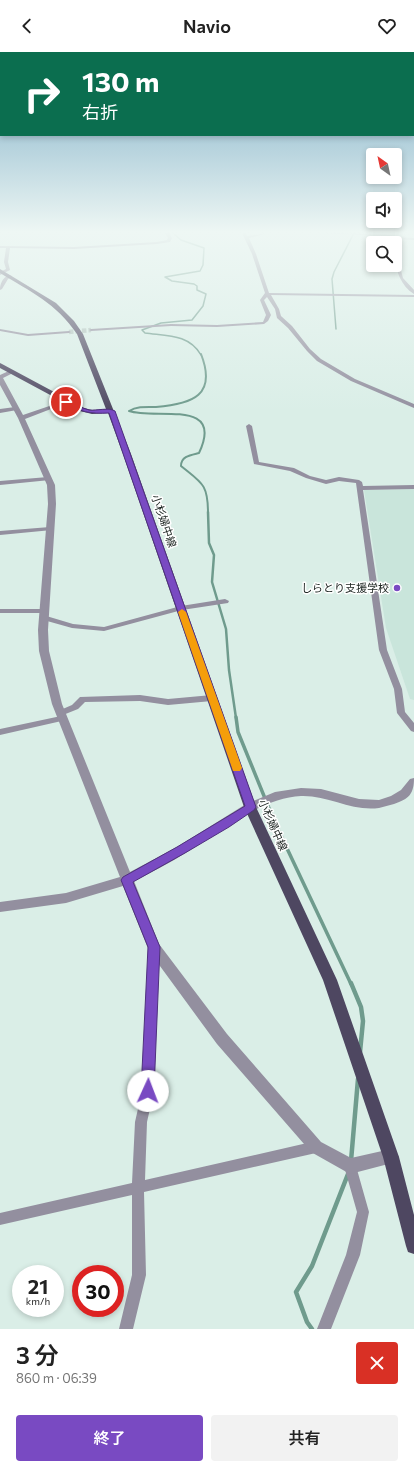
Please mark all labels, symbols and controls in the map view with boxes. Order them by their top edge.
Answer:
icon: back [16,15,38,37]
text: Navio [183,15,231,37]
icon: heart [376,15,398,37]
text: 130 m [82,64,159,98]
icon: right [16,68,68,120]
text: 右折 [82,101,118,123]
north arrow [366,148,402,184]
map controls [366,148,402,272]
button: sound [366,192,402,228]
button: search [366,236,402,272]
pin [49,385,83,419]
icon: arrive [55,391,77,413]
street label: 小杉婦中線 [149,493,180,549]
place label: しらとり支援学校 [301,581,389,594]
marker: しらとり支援学校 [392,583,402,593]
street label: 小杉婦中線 [256,797,291,853]
position arrow [127,1070,169,1112]
speed limit sign: 30 [72,1265,124,1317]
text: 21 [28,1274,48,1298]
text: km/h [26,1295,50,1307]
text: 3 分 [16,1340,58,1369]
button: close [356,1342,398,1384]
text: 860 m · 06:39 [16,1370,97,1386]
button: 終了 [16,1415,203,1461]
button: 共有 [211,1415,398,1461]

